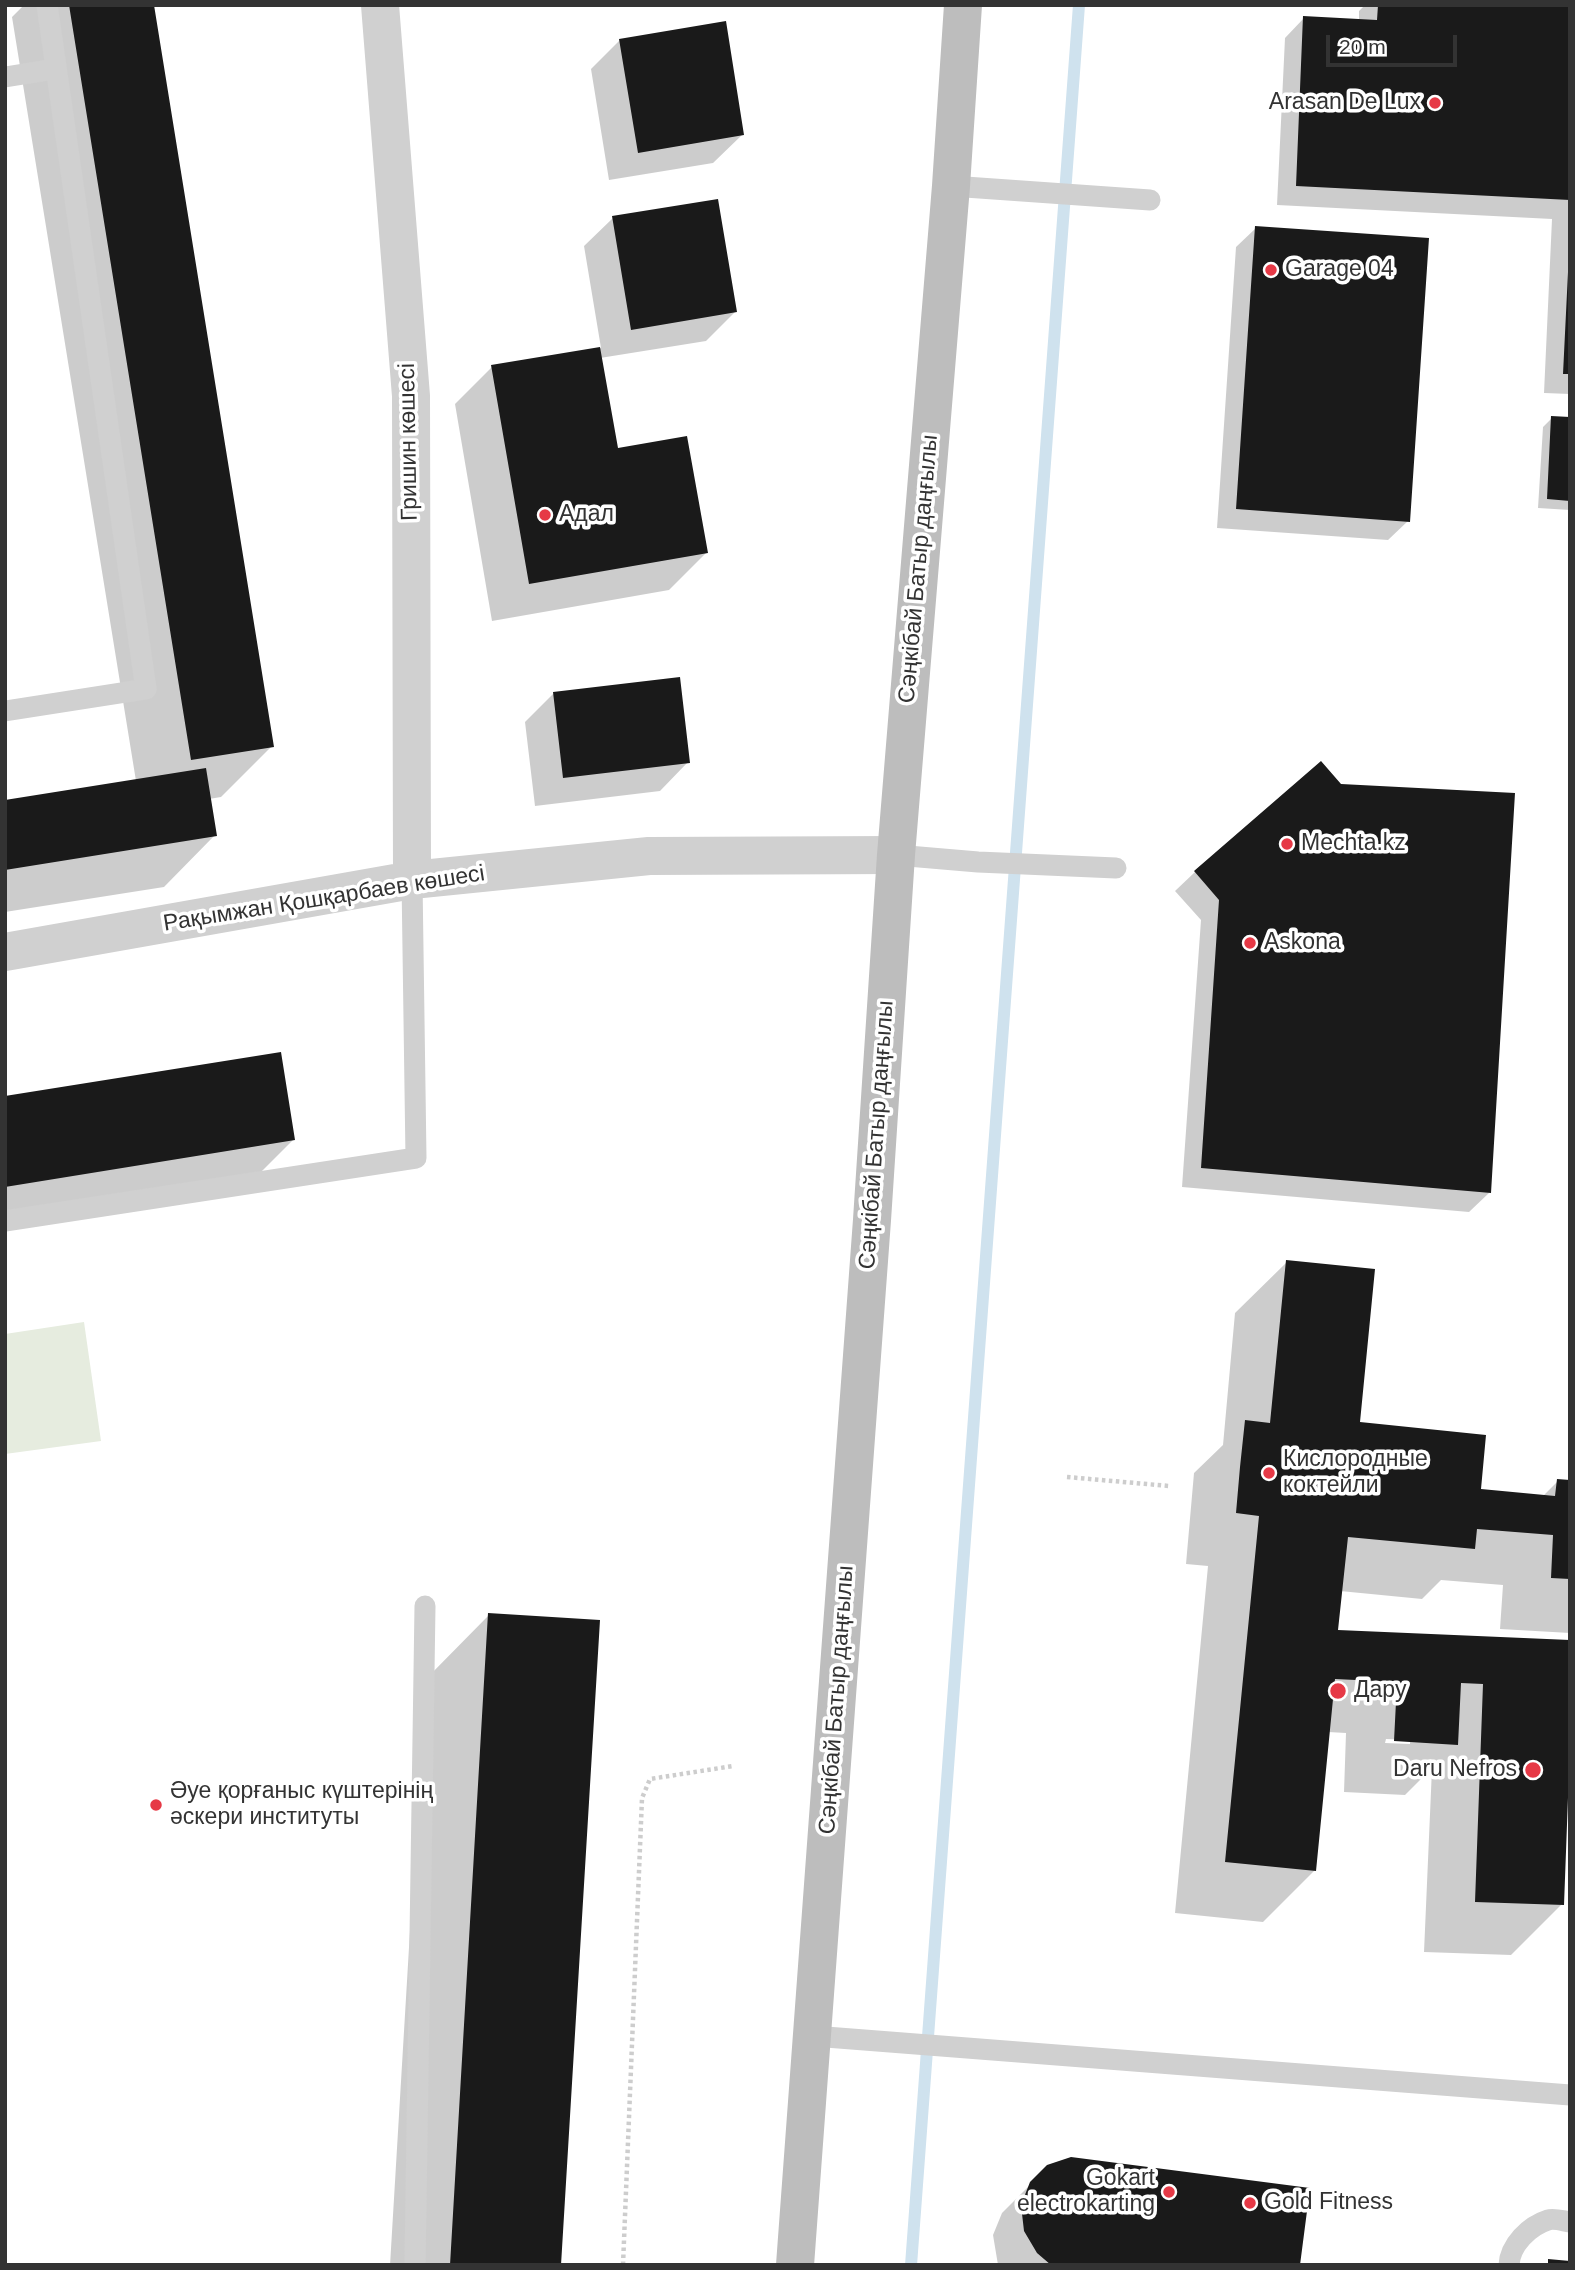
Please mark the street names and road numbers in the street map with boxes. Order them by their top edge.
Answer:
street label: Гришин көшесі [394,363,424,521]
street label: Сәңкібай Батыр даңғылы [894,434,944,704]
street label: Рақымжан Қошқарбаев көшесі [161,860,487,938]
street label: Сәңкібай Батыр даңғылы [854,1000,900,1270]
street label: Сәңкібай Батыр даңғылы [814,1565,860,1835]

